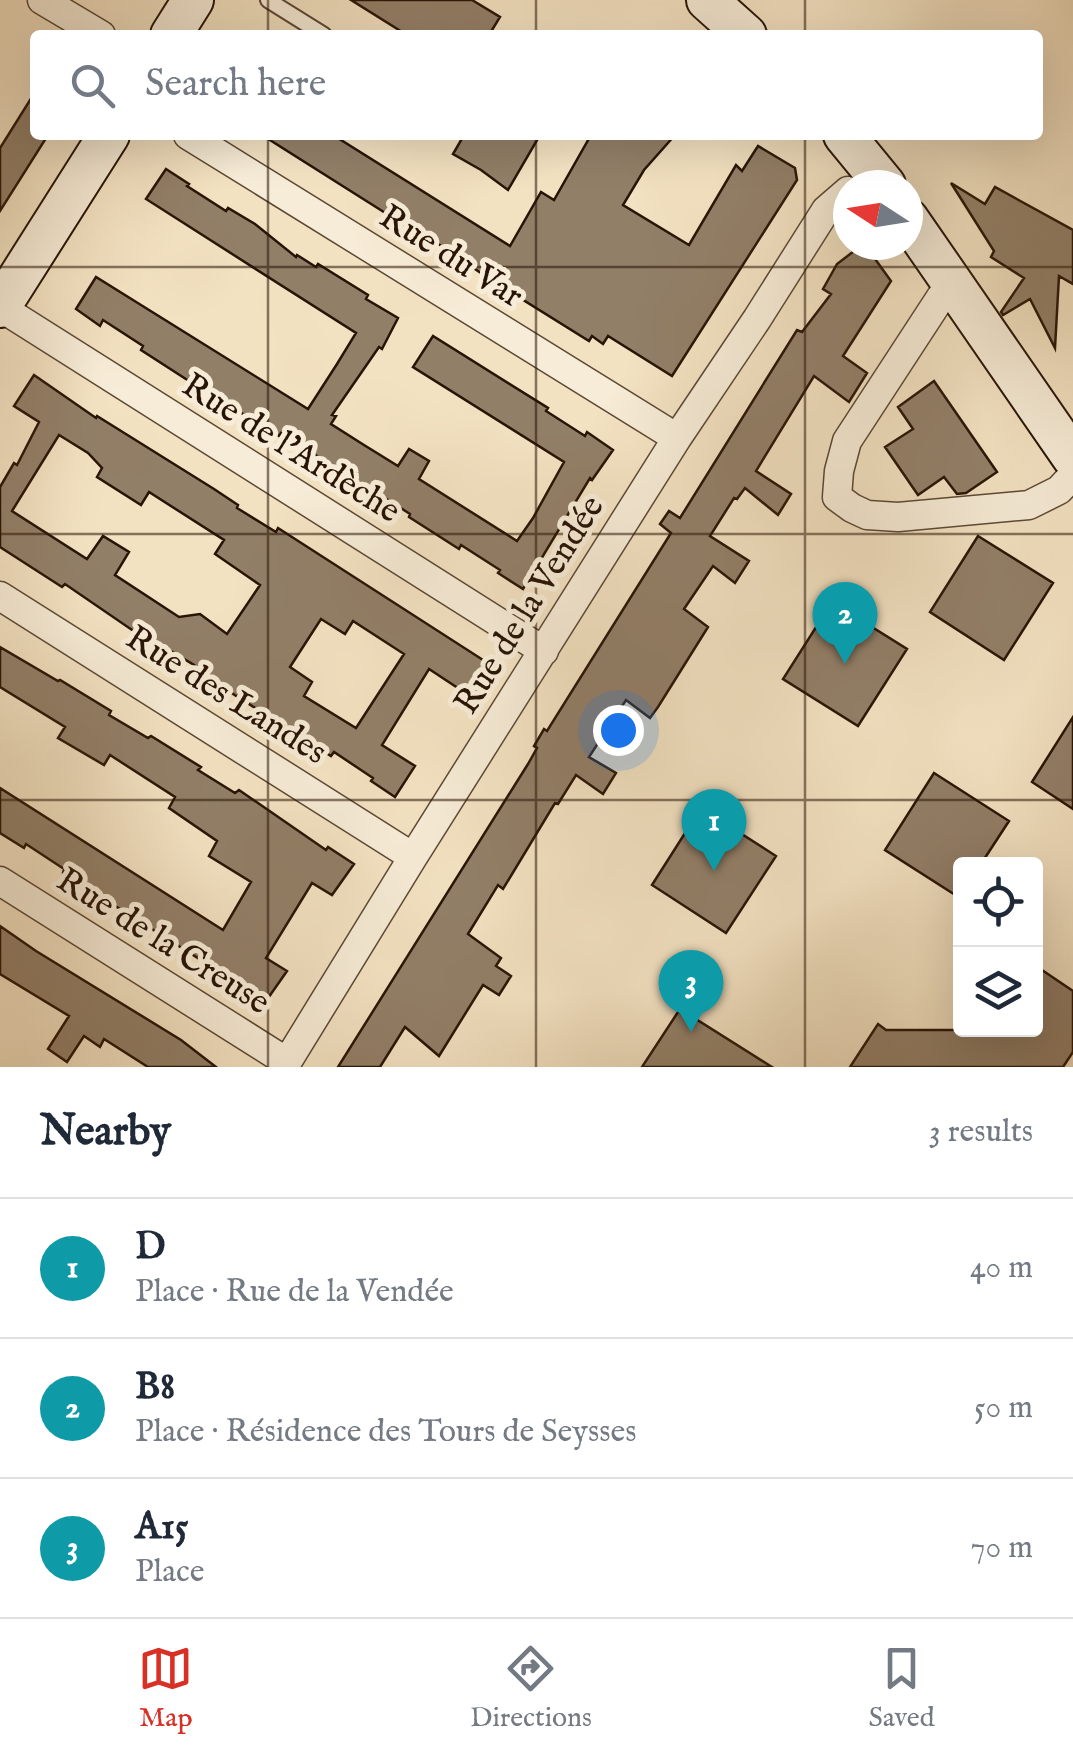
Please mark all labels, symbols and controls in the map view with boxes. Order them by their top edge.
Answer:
search box [30,30,1043,140]
icon: search [65,58,120,113]
text: Search here [145,61,326,109]
north arrow [833,170,923,260]
street label: Rue du Var [370,195,531,319]
street label: Rue de l'Ardèche [173,364,408,534]
street label: Rue de la Vendée [445,488,615,723]
pin: 2 [812,582,878,664]
street label: Rue des Landes [117,616,335,776]
your location [593,705,644,756]
pin: 1 [682,788,746,871]
map controls [953,857,1043,1037]
button: locate [953,857,1043,947]
street label: Rue de la Creuse [48,859,278,1026]
button: layers [953,947,1043,1037]
pin: 3 [658,950,724,1032]
text: Nearby [40,1106,171,1159]
text: 3 results [929,1112,1033,1153]
text: D [135,1224,166,1272]
text: 1 [67,1248,78,1289]
text: 40 m [970,1248,1033,1289]
text: Place · Rue de la Vendée [135,1272,454,1313]
text: B8 [135,1364,175,1412]
text: 2 [65,1388,80,1429]
text: 50 m [974,1388,1033,1429]
text: Place · Résidence des Tours de Seysses [135,1412,636,1453]
text: A15 [135,1504,189,1552]
text: 3 [67,1528,78,1569]
text: 70 m [971,1528,1033,1569]
text: Place [135,1552,205,1593]
tab: Map [138,1641,193,1736]
tab: Directions [470,1641,592,1736]
tab: Saved [868,1641,935,1736]

